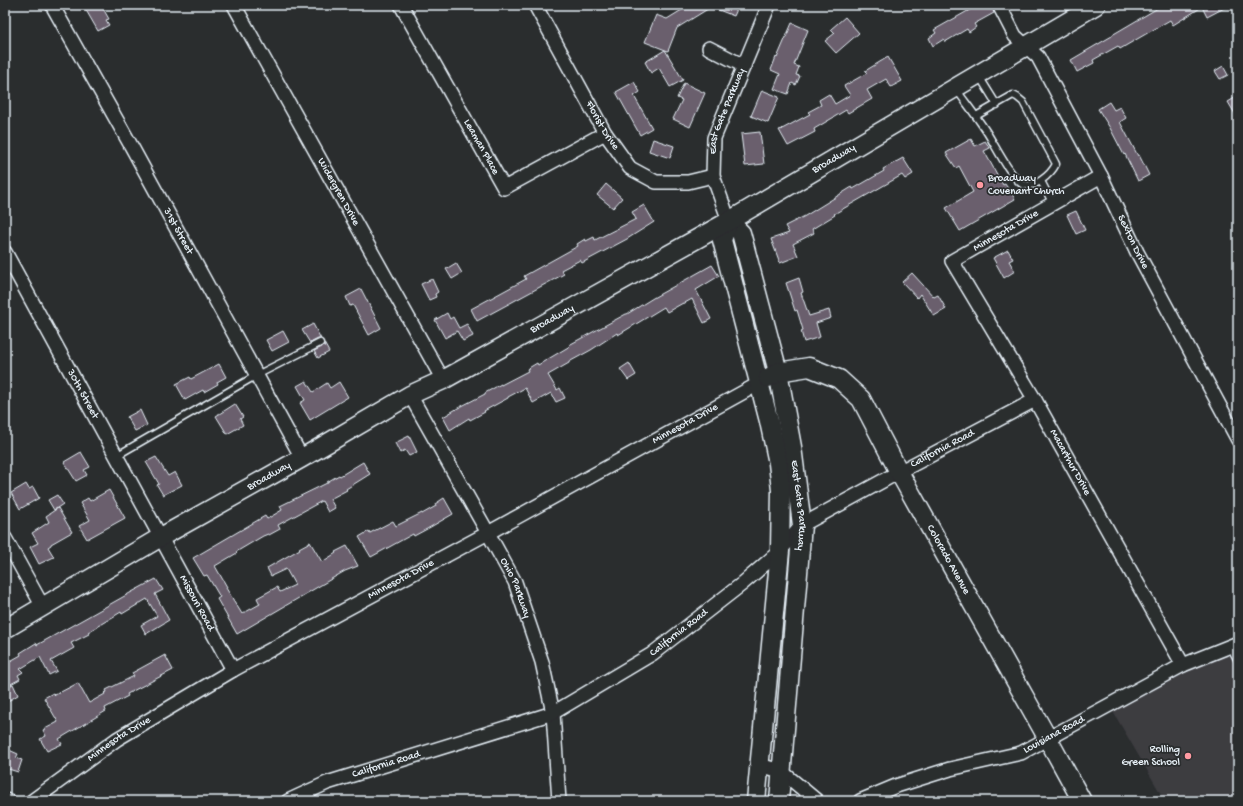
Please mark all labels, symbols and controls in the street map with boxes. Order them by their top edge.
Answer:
street label: East Gate Parkway [708,66,748,154]
street label: Florist Drive [582,98,622,153]
street label: Leaman Place [461,117,501,177]
street label: Broadway [809,142,858,177]
street label: Widergren Drive [315,156,362,228]
place label: Broadway Covenant Church [987,173,1065,198]
marker: Broadway Covenant Church [975,180,985,190]
street label: 31st Street [160,205,196,258]
street label: Minnesota Drive [971,207,1041,254]
street label: Sexton Drive [1114,213,1151,271]
street label: Broadway [528,302,577,337]
street label: 30th Street [64,367,102,422]
street label: Minnesota Drive [650,401,721,447]
street label: California Road [909,426,978,471]
street label: Macarthur Drive [1047,427,1093,498]
street label: Broadway [244,459,293,494]
street label: East Gate Parkway [788,459,808,552]
street label: Colorado Avenue [924,523,972,597]
street label: Ohio Parkway [497,556,533,620]
street label: Minnesota Drive [366,557,436,602]
street label: Missouri Road [176,573,217,635]
street label: California Road [648,606,712,659]
street label: Louisiana Road [1021,713,1088,757]
street label: Minnesota Drive [85,714,153,764]
place label: Rolling Green School [1121,744,1181,769]
street label: California Road [351,748,423,781]
marker: Rolling Green School [1183,751,1193,761]

